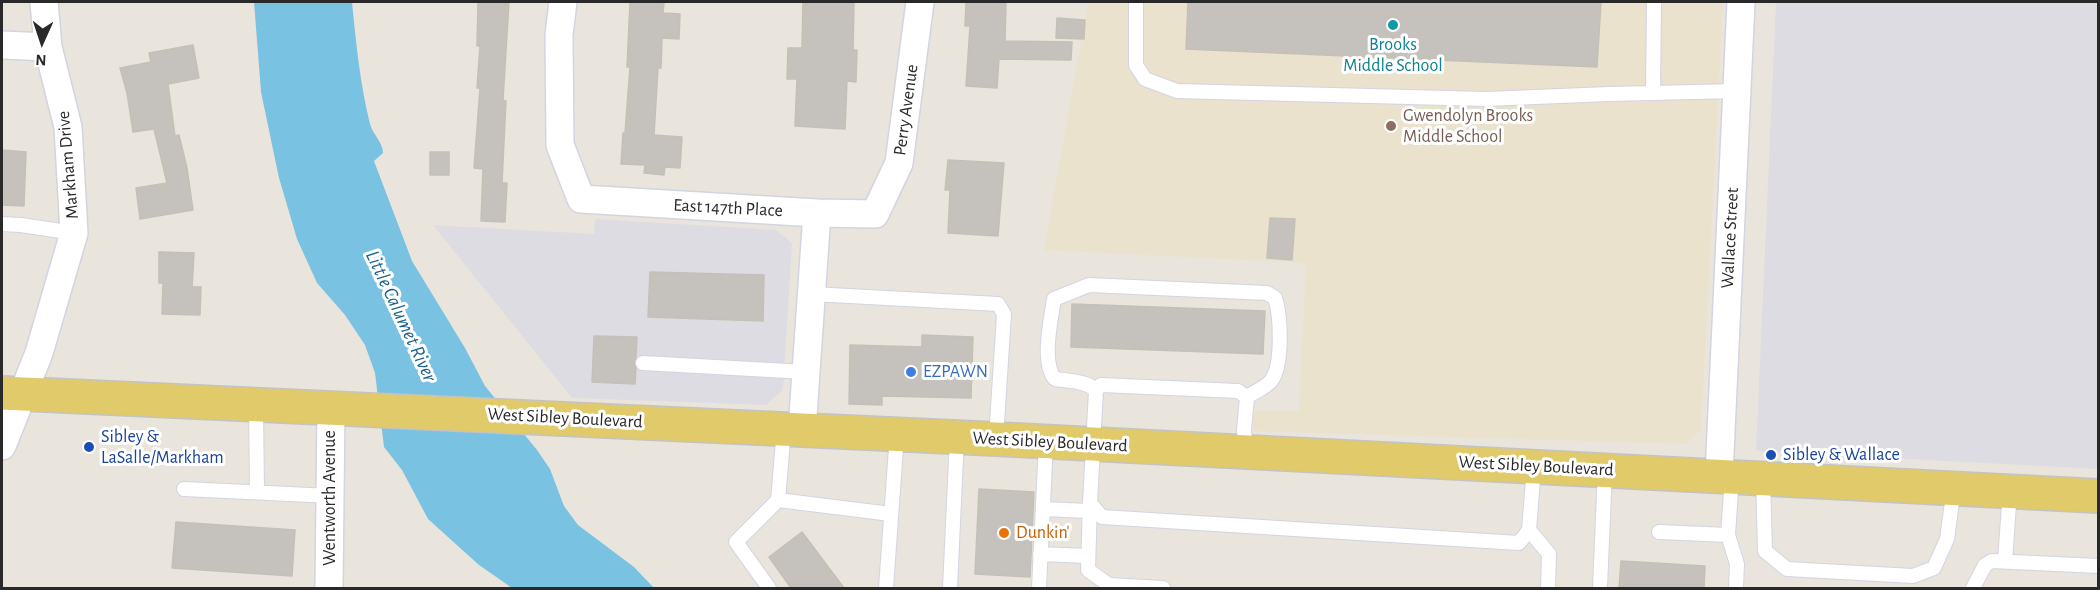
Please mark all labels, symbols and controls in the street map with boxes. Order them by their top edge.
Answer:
north arrow [12,12,72,72]
marker: Brooks Middle School [1386,18,1400,32]
place label: Brooks Middle School [1343,34,1443,76]
text: N [35,52,47,68]
street label: Perry Avenue [889,63,923,157]
place label: Gwendolyn Brooks Middle School [1403,105,1533,148]
street label: Markham Drive [53,110,83,220]
marker: Gwendolyn Brooks Middle School [1384,119,1398,133]
street label: Wallace Street [1717,187,1743,289]
street label: East 147th Place [673,194,783,222]
water label: Little Calumet River [360,247,442,385]
place label: EZPAWN [923,361,988,383]
marker: EZPAWN [904,365,918,379]
street label: West Sibley Boulevard [487,403,643,433]
place label: Sibley & LaSalle/Markham [101,426,224,468]
street label: West Sibley Boulevard [972,427,1128,457]
street label: Wentworth Avenue [319,430,341,566]
marker: Sibley & LaSalle/Markham [82,440,96,454]
place label: Sibley & Wallace [1783,444,1900,466]
marker: Sibley & Wallace [1764,448,1778,462]
street label: West Sibley Boulevard [1458,451,1614,481]
place label: Dunkin' [1016,522,1070,544]
marker: Dunkin' [997,526,1011,540]

